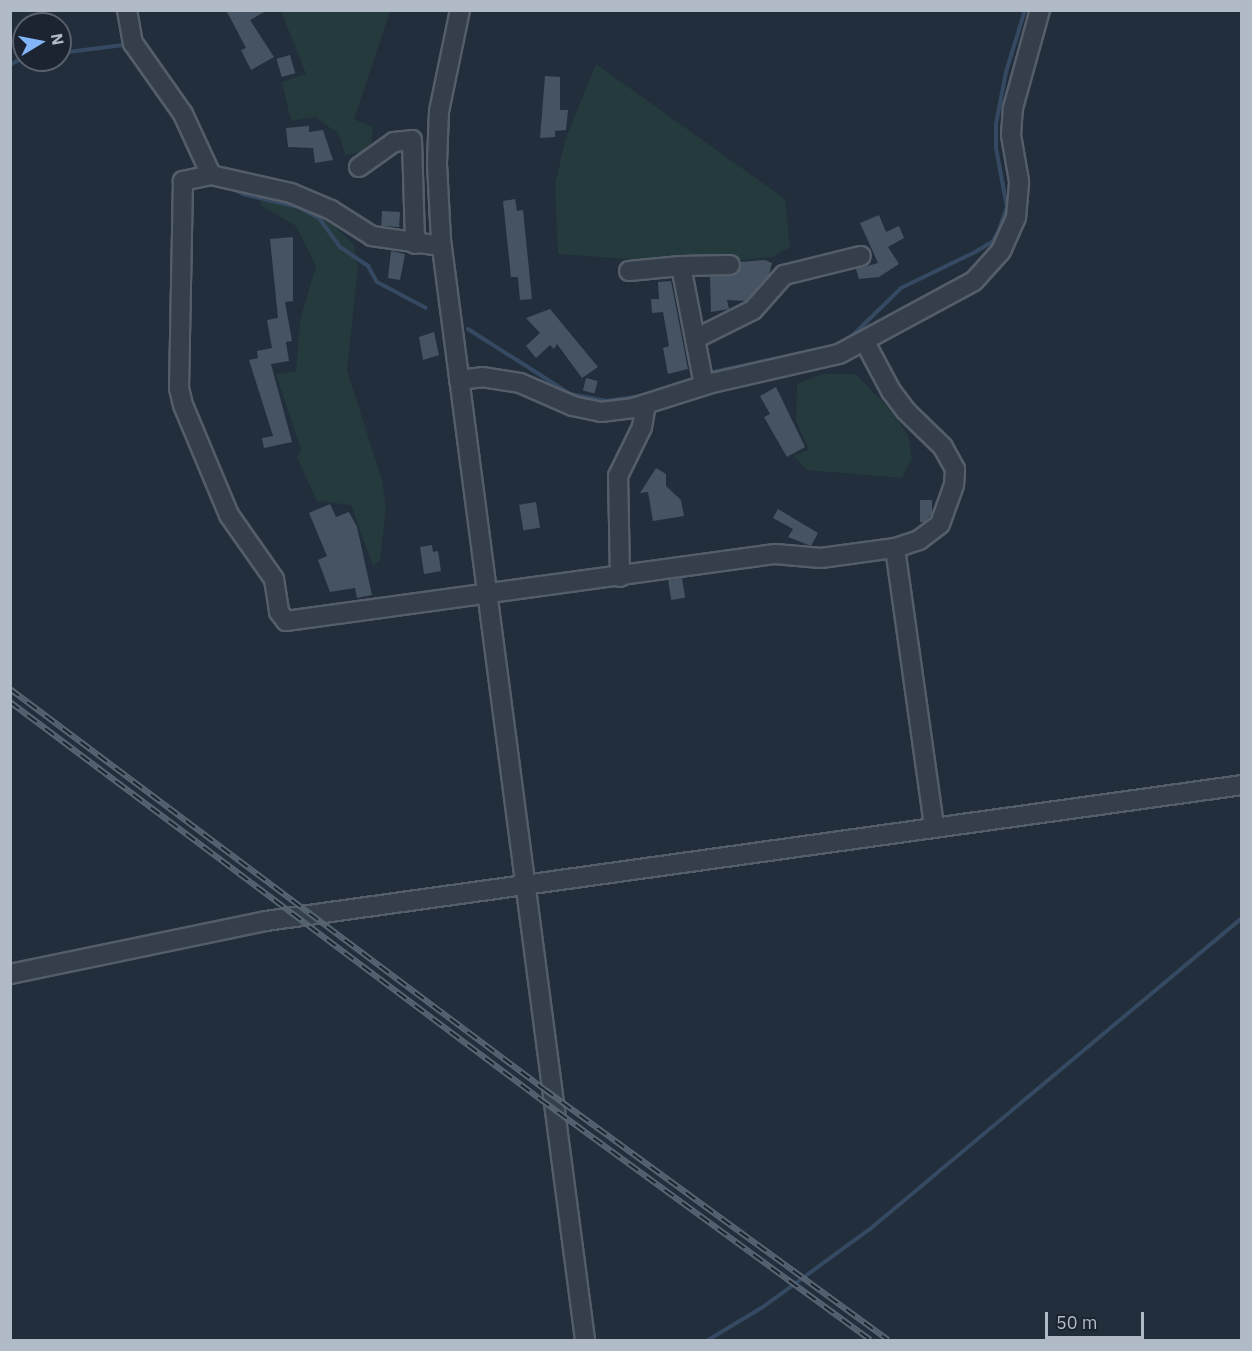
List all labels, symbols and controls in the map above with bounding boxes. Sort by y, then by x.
north arrow [12,12,72,72]
text: N [47,32,69,47]
scale bar [1048,1300,1147,1338]
text: 50 m [1056,1311,1098,1334]

